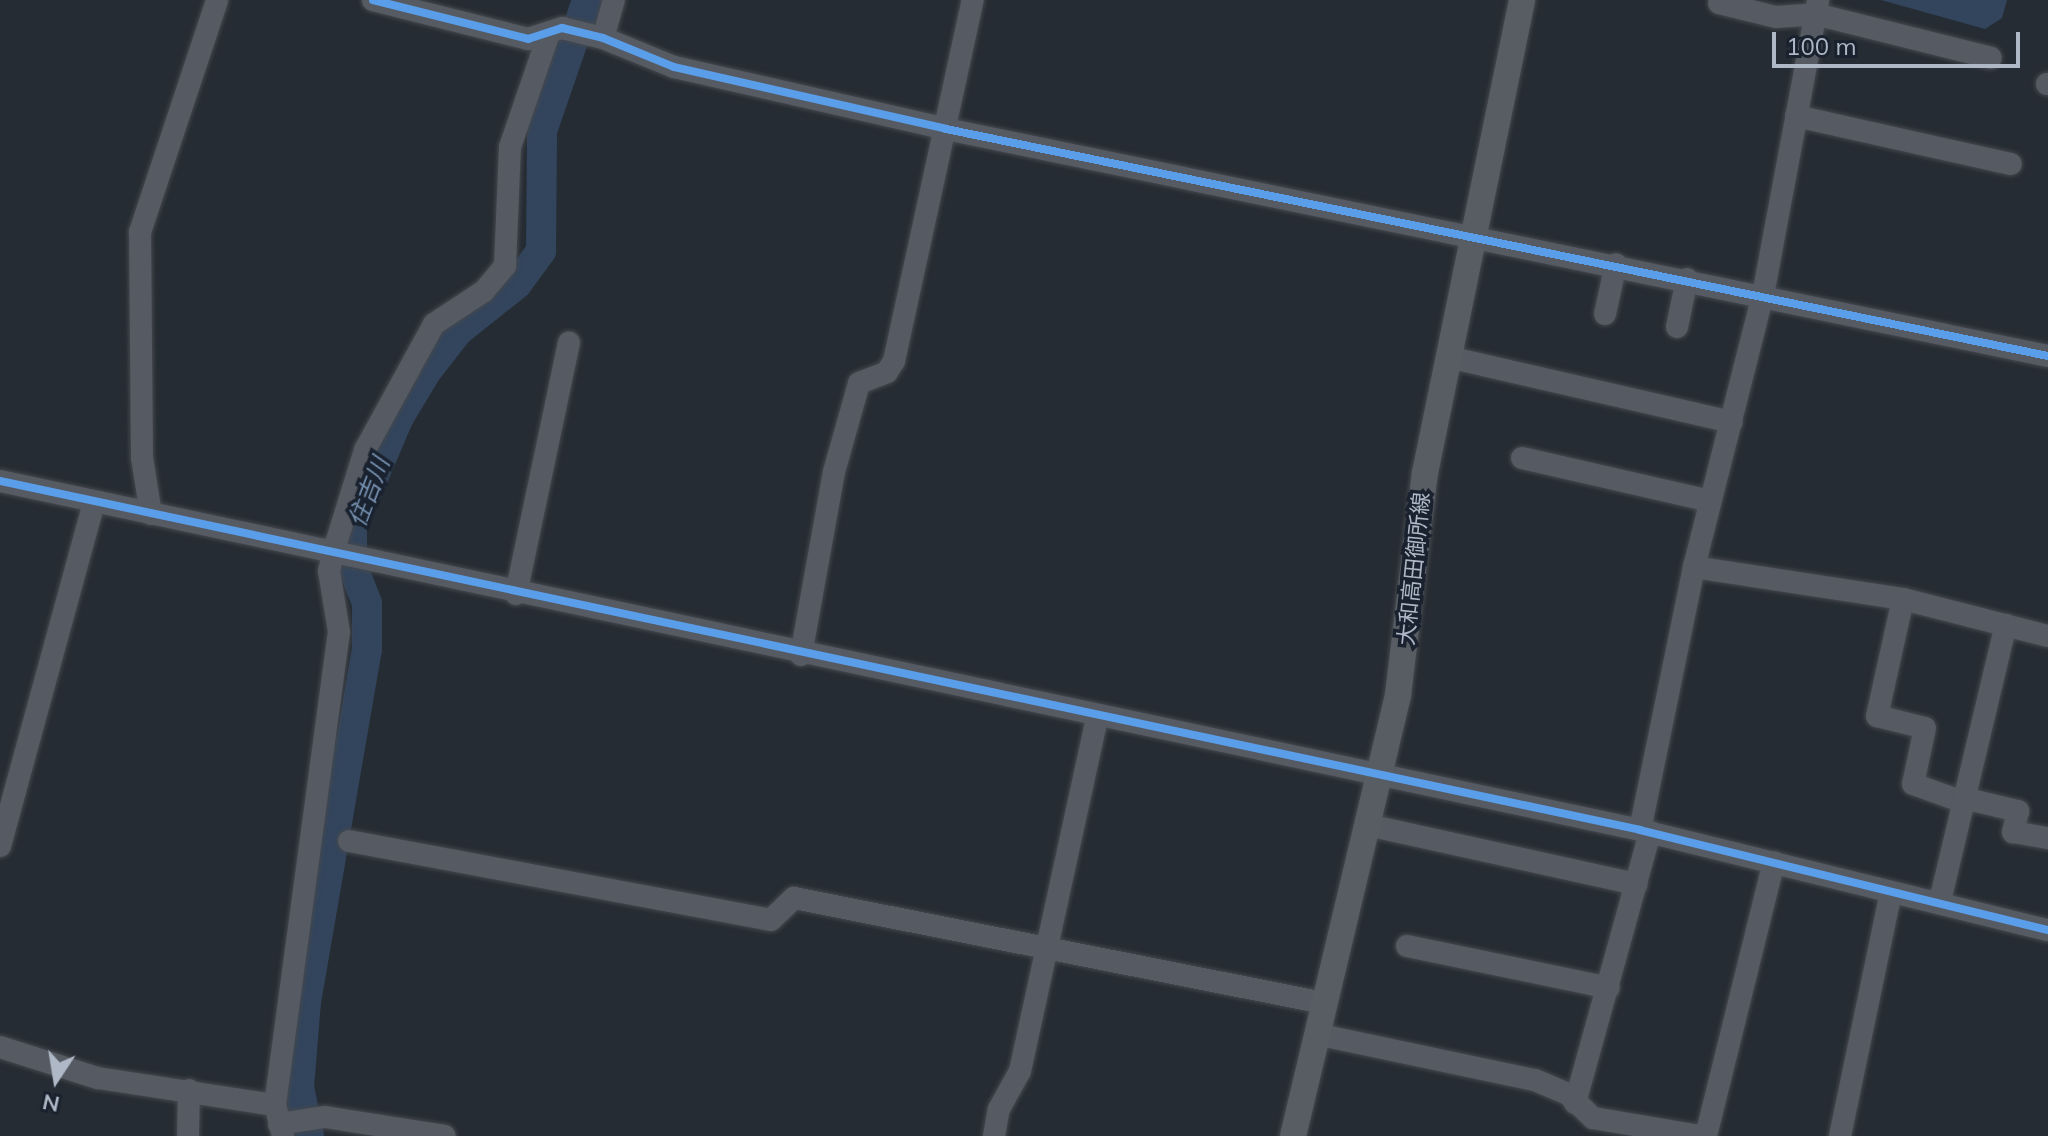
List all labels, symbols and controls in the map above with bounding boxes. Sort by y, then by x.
scale bar [1776,16,2024,66]
text: 100 m [1786,31,1857,61]
water label: 住吉川 [343,453,395,531]
street label: 大和高田御所線 [1393,491,1435,647]
north arrow [16,1040,96,1120]
text: N [40,1088,62,1119]

